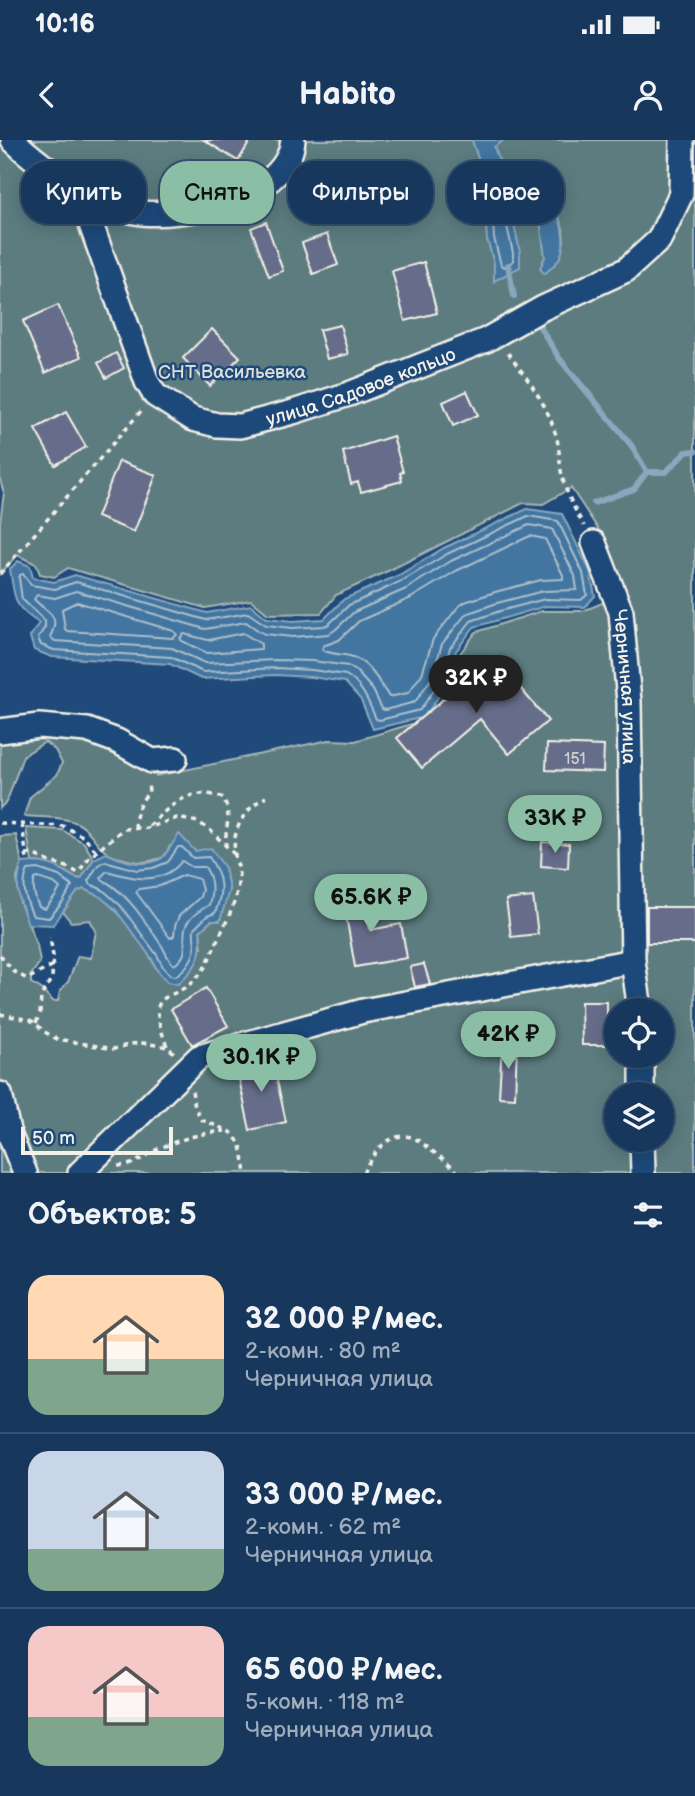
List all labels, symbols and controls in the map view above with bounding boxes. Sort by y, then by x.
text: 10:16 [35,9,95,40]
text: Habito [299,75,396,114]
icon: back [28,76,66,114]
icon: person [629,76,667,114]
chip: Купить [21,161,146,224]
chip: Снять [160,161,274,224]
chip: Фильтры [288,161,433,224]
chip: Новое [447,161,564,224]
street label: улица Садовое кольцо [264,343,459,432]
park label: СНТ Васильевка [158,361,306,384]
street label: Черничная улица [608,608,640,764]
pin: 32K ₽ [427,656,525,715]
text: 32K ₽ [445,664,507,692]
house number: 151 [564,750,586,769]
pin: 33K ₽ [506,796,604,855]
text: 33K ₽ [524,804,586,832]
pin: 65.6K ₽ [306,874,436,934]
text: 65.6K ₽ [330,883,412,911]
map controls [604,998,674,1152]
button: locate [604,998,674,1068]
pin: 42K ₽ [459,1012,557,1071]
text: 42K ₽ [477,1020,539,1048]
pin: 30.1K ₽ [196,1034,326,1094]
text: 30.1K ₽ [222,1043,300,1071]
button: layers [604,1082,674,1152]
scale bar [21,1124,173,1156]
text: 50 m [32,1127,75,1150]
icon: filters [629,1196,667,1234]
text: Объектов: 5 [28,1197,197,1233]
text: 32 000 ₽/мес. [245,1301,443,1337]
icon: home [84,1303,168,1387]
text: 2-комн. · 80 m² [245,1337,401,1365]
text: Черничная улица [245,1365,433,1393]
text: 33 000 ₽/мес. [245,1477,443,1513]
icon: home [84,1479,168,1563]
text: 2-комн. · 62 m² [245,1513,401,1541]
text: Черничная улица [245,1541,433,1569]
text: 65 600 ₽/мес. [245,1652,443,1688]
icon: home [84,1654,168,1738]
text: 5-комн. · 118 m² [245,1688,404,1716]
text: Черничная улица [245,1716,433,1744]

